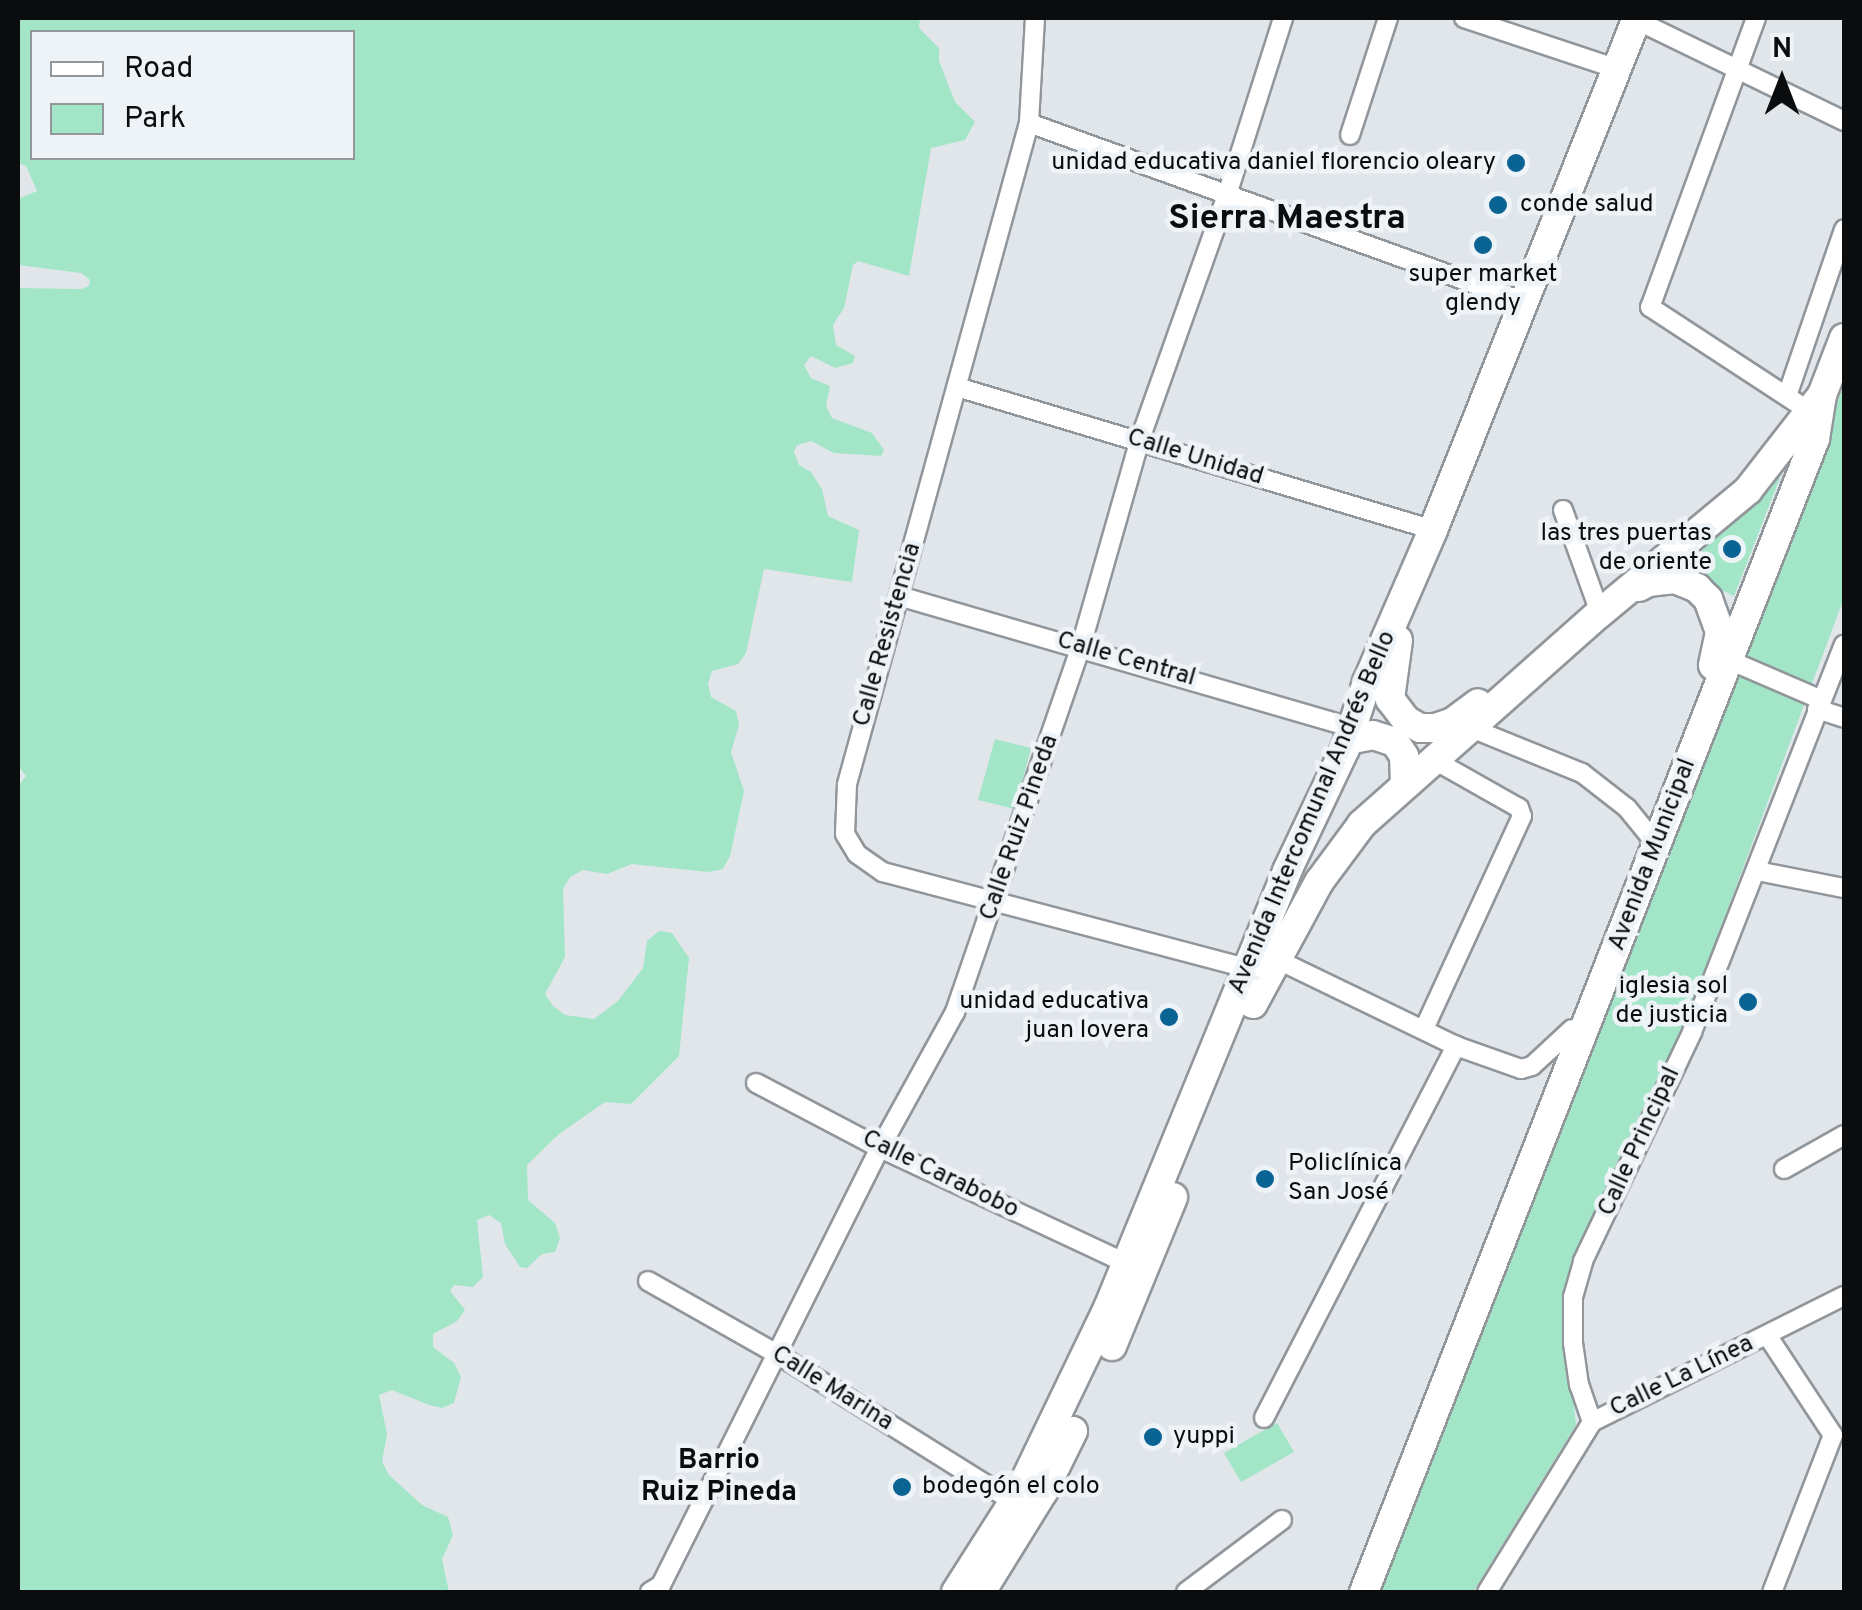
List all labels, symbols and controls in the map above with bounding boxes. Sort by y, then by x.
legend [30,30,355,160]
north arrow [1732,30,1832,130]
text: N [1772,32,1792,68]
text: Road [124,51,193,88]
text: Park [124,101,186,138]
place label: unidad educativa daniel florencio oleary [1051,148,1496,178]
marker: unidad educativa daniel florencio oleary [1505,152,1527,174]
place label: conde salud [1520,190,1654,220]
marker: conde salud [1485,192,1511,218]
district label: Sierra Maestra [1168,198,1406,240]
marker: super market glendy [1472,234,1494,256]
place label: super market glendy [1408,261,1558,320]
street label: Calle Unidad [1123,423,1267,493]
place label: las tres puertas de oriente [1540,520,1712,579]
marker: las tres puertas de oriente [1721,538,1743,560]
street label: Calle Resistencia [847,540,929,730]
street label: Calle Central [1053,626,1199,694]
street label: Avenida Intercomunal Andrés Bello [1222,626,1404,1000]
street label: Calle Ruiz Pineda [974,731,1066,925]
street label: Avenida Municipal [1603,755,1703,955]
place label: iglesia sol de justicia [1615,973,1728,1032]
place label: unidad educativa juan lovera [959,988,1149,1047]
marker: iglesia sol de justicia [1737,991,1759,1013]
marker: unidad educativa juan lovera [1158,1006,1180,1028]
street label: Calle Principal [1592,1063,1688,1221]
street label: Calle Carabobo [857,1124,1023,1226]
place label: Policlínica San José [1288,1150,1402,1209]
marker: Policlínica San José [1252,1166,1278,1192]
street label: Calle La Línea [1605,1329,1759,1425]
street label: Calle Marina [766,1340,898,1438]
place label: yuppi [1173,1422,1235,1452]
marker: yuppi [1142,1426,1164,1448]
district label: Barrio Ruiz Pineda [641,1444,797,1510]
place label: bodegón el colo [922,1472,1100,1502]
marker: bodegón el colo [891,1476,913,1498]

